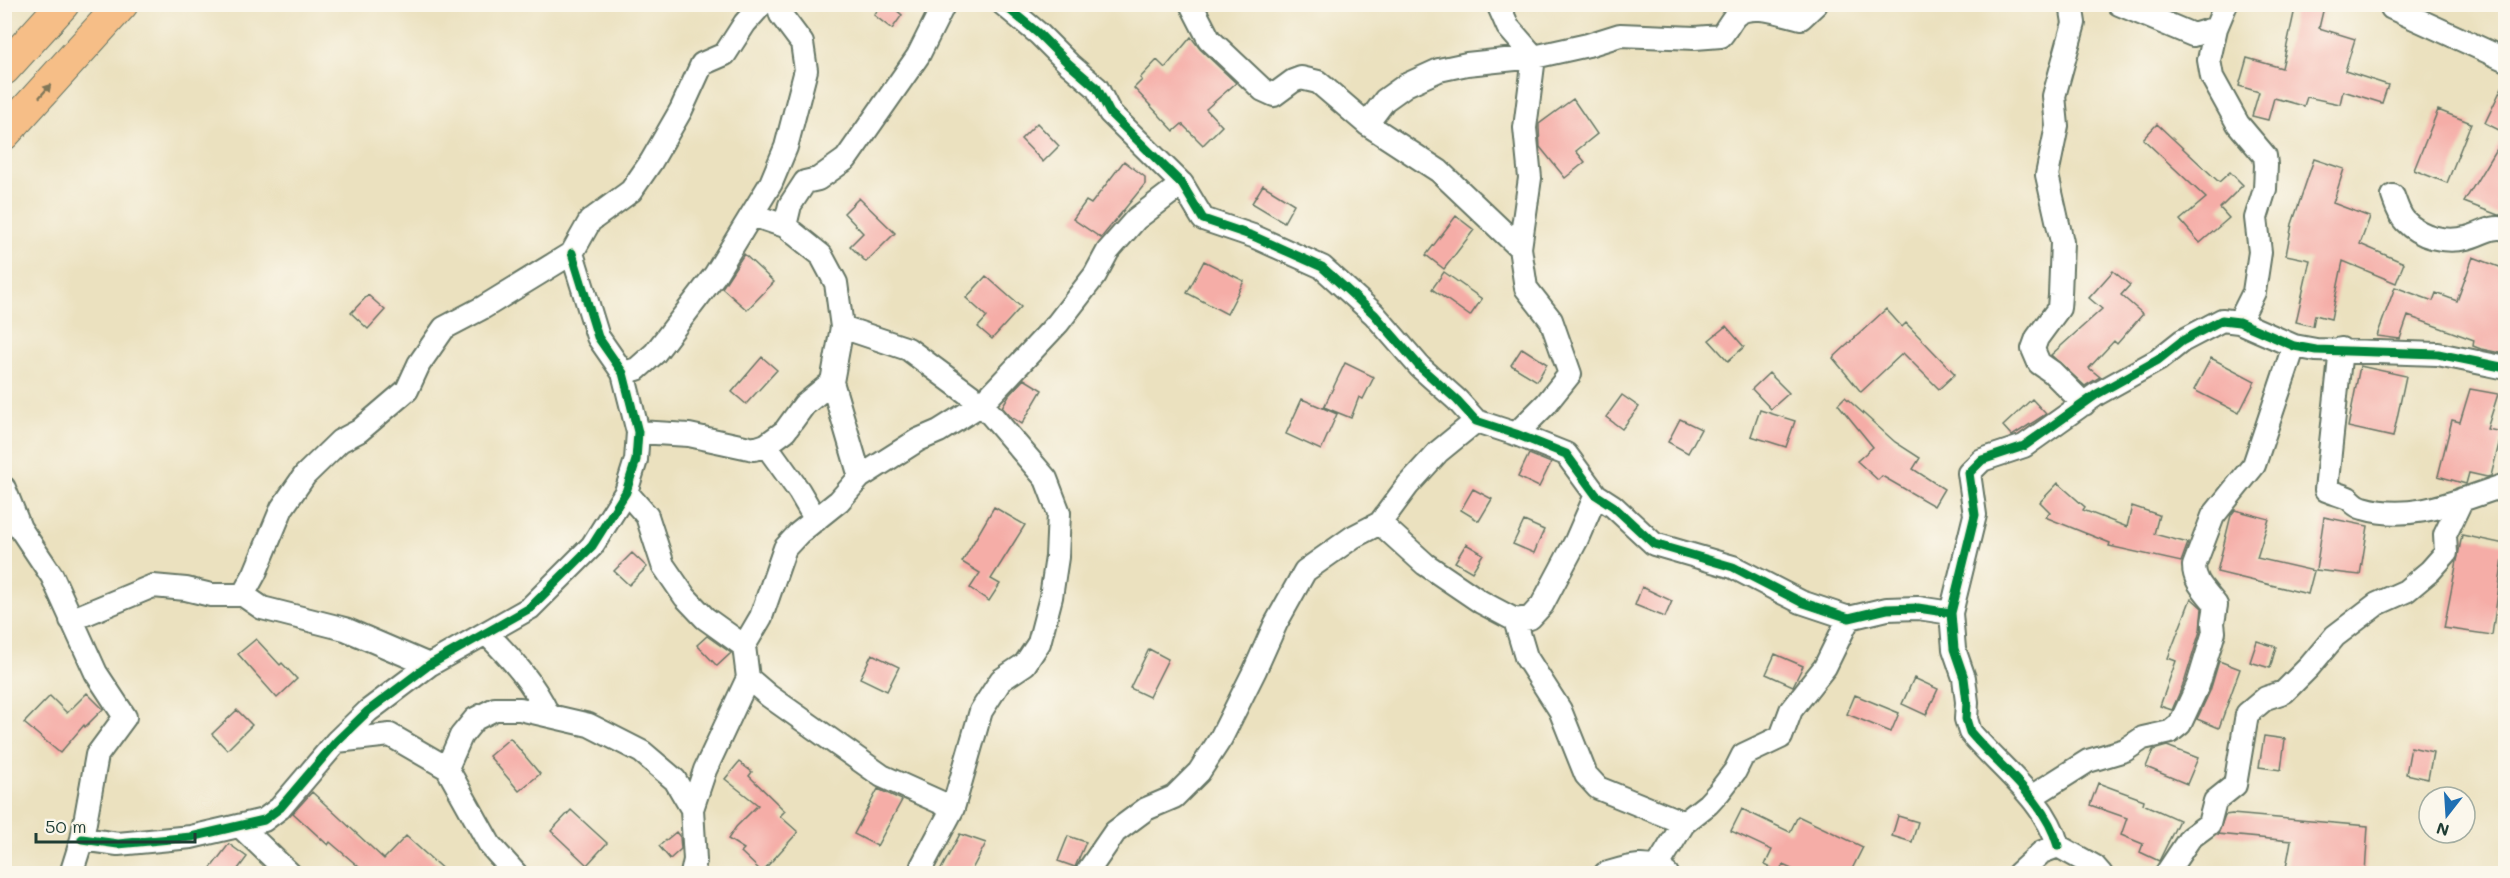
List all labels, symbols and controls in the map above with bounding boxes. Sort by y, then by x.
one-way arrow [38,84,52,99]
north arrow [2417,785,2477,845]
scale bar [36,806,195,844]
text: 50 m [45,814,87,838]
text: N [2434,818,2451,842]

